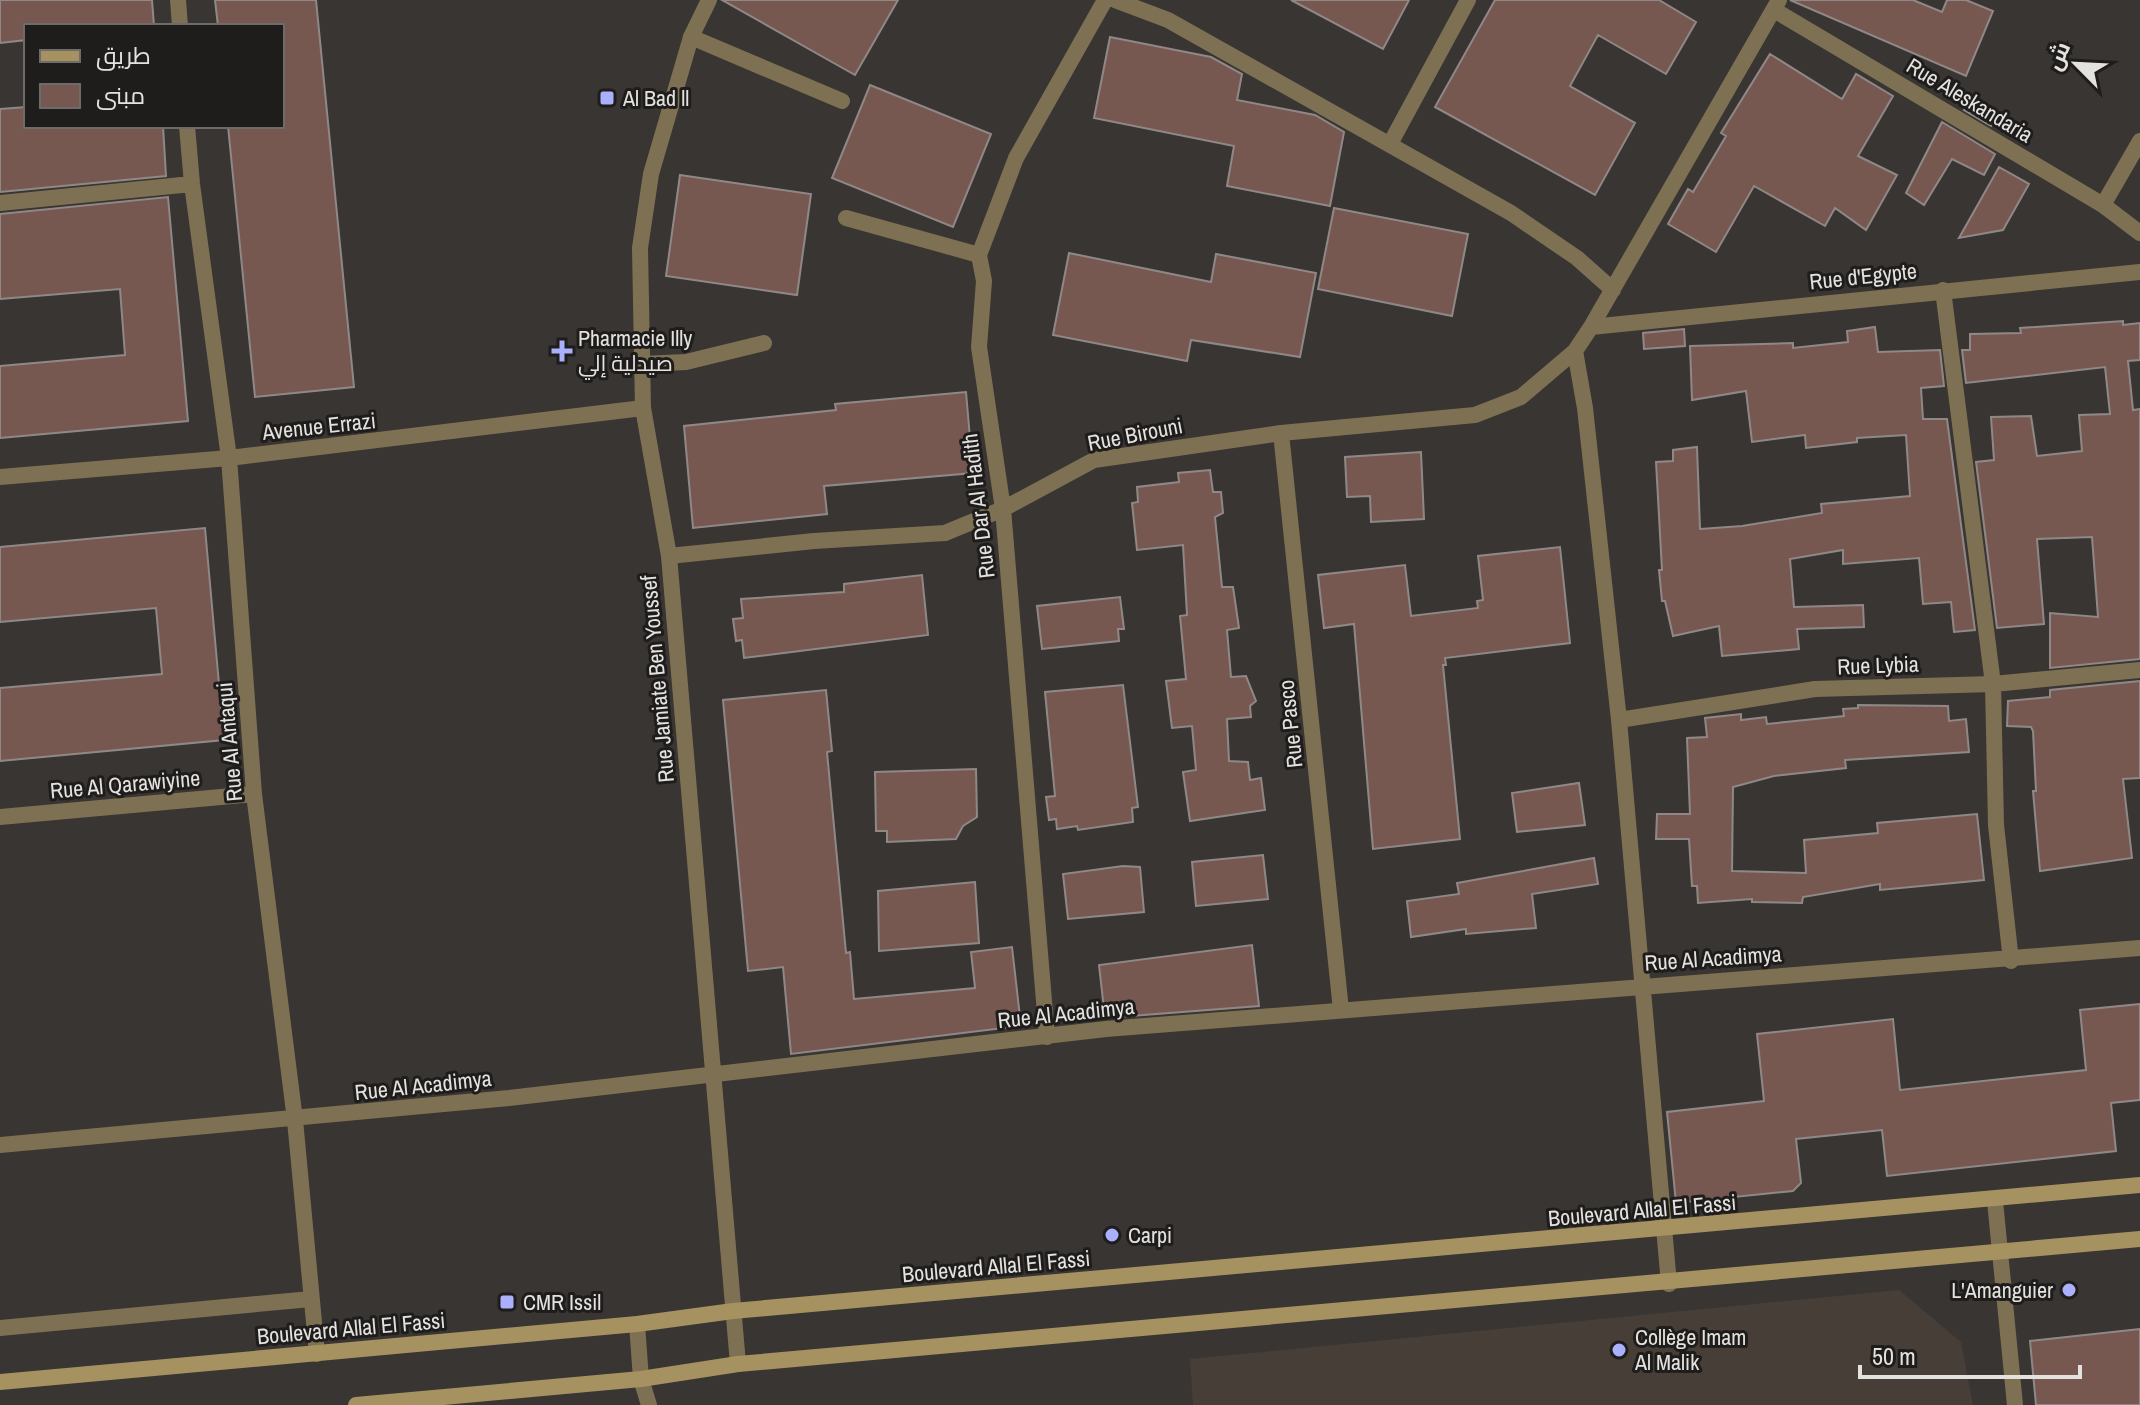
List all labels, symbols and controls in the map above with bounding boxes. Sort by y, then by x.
legend [24,24,284,128]
north arrow [2036,24,2116,104]
text: ش [2038,37,2077,75]
text: طريق [96,39,151,71]
street label: Rue Aleskandaria [1901,50,2039,150]
text: مبنى [96,79,145,111]
place label: Al Bad ll [622,83,689,113]
marker: Al Bad ll [598,89,616,107]
street label: Rue d'Egypte [1808,255,1918,297]
place label: Pharmacie Illy صيدلية إلي [578,323,692,380]
marker: Pharmacie Illy صيدلية إلي [553,342,571,360]
street label: Avenue Errazi [260,405,377,447]
street label: Rue Birouni [1085,410,1185,458]
street label: Rue Dar Al Hadith [954,432,1002,580]
street label: Rue Jamiate Ben Youssef [633,573,681,784]
street label: Rue Lybia [1837,649,1919,681]
street label: Rue Pasco [1270,679,1310,769]
street label: Rue Al Antaqui [209,681,249,803]
street label: Rue Al Qarawiyine [49,763,201,805]
street label: Rue Al Acadimya [1643,938,1783,978]
street label: Rue Al Acadimya [996,991,1136,1035]
street label: Rue Al Acadimya [353,1063,493,1107]
street label: Boulevard Allal El Fassi [1547,1187,1737,1233]
place label: Carpi [1128,1220,1172,1250]
marker: Carpi [1103,1226,1121,1244]
street label: Boulevard Allal El Fassi [901,1243,1091,1289]
place label: L'Amanguier [1951,1275,2053,1305]
marker: L'Amanguier [2060,1281,2078,1299]
place label: CMR Issil [523,1287,601,1317]
marker: CMR Issil [498,1293,516,1311]
street label: Boulevard Allal El Fassi [256,1305,446,1351]
place label: Collège Imam Al Malik [1634,1322,1746,1377]
scale bar [1860,1329,2080,1379]
text: 50 m [1872,1340,1916,1372]
marker: Collège Imam Al Malik [1610,1341,1628,1359]

